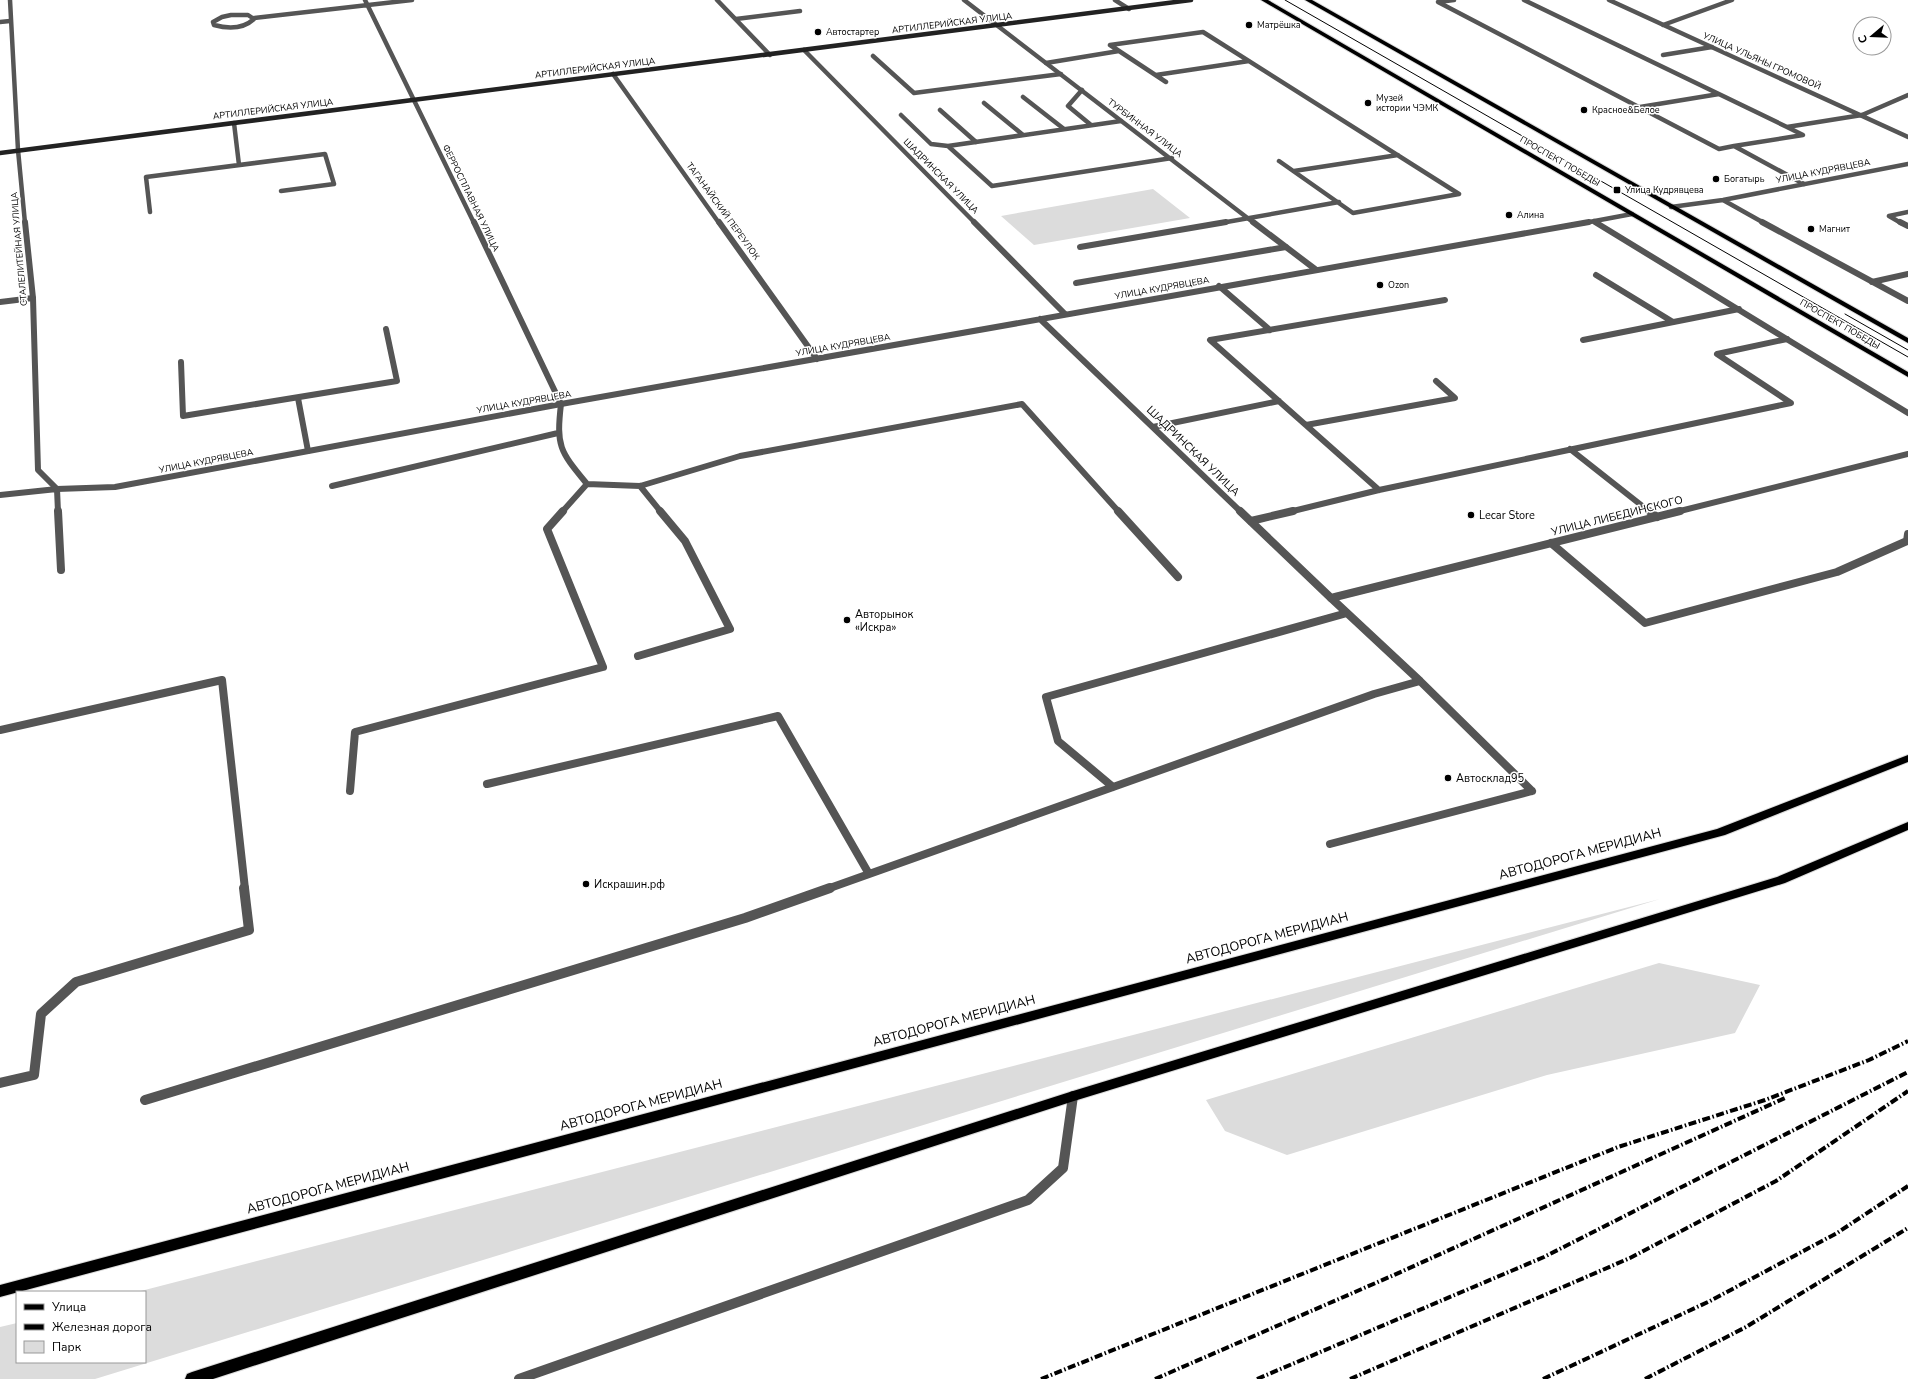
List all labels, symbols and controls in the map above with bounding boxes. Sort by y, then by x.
street label: АРТИЛЛЕРИЙСКАЯ УЛИЦА [891,10,1013,36]
north arrow [1852,16,1892,56]
place label: Матрёшка [1257,19,1301,31]
marker: Матрёшка [1244,20,1254,30]
place label: Автостартер [826,26,879,38]
marker: Автостартер [813,27,823,37]
street label: УЛИЦА УЛЬЯНЫ ГРОМОВОЙ [1700,29,1823,93]
text: С [1855,33,1871,45]
street label: АРТИЛЛЕРИЙСКАЯ УЛИЦА [534,55,656,81]
place label: Музей истории ЧЭМК [1376,92,1439,114]
street label: АРТИЛЛЕРИЙСКАЯ УЛИЦА [212,96,334,122]
street label: ТУРБИННАЯ УЛИЦА [1105,96,1185,160]
marker: Музей истории ЧЭМК [1363,98,1373,108]
place label: Красное&Белое [1592,104,1660,116]
marker: Красное&Белое [1579,105,1589,115]
street label: ПРОСПЕКТ ПОБЕДЫ [1518,133,1602,189]
street label: ШАДРИНСКАЯ УЛИЦА [901,136,981,216]
street label: ФЕРРОСПЛАВНАЯ УЛИЦА [440,142,502,254]
street label: УЛИЦА КУДРЯВЦЕВА [1774,156,1872,186]
street label: ТАГАНАЙСКИЙ ПЕРЕУЛОК [684,160,763,262]
place label: Богатырь [1724,173,1765,185]
marker: Богатырь [1711,174,1721,184]
place label: Улица Кудрявцева [1624,184,1704,196]
marker: Улица Кудрявцева [1612,185,1622,195]
street label: СТАЛЕЛИТЕЙНАЯ УЛИЦА [8,191,30,306]
place label: Алина [1517,209,1544,221]
marker: Алина [1504,210,1514,220]
place label: Магнит [1819,223,1850,235]
marker: Магнит [1806,224,1816,234]
street label: УЛИЦА КУДРЯВЦЕВА [1113,274,1211,302]
place label: Ozon [1388,279,1409,291]
marker: Ozon [1375,280,1385,290]
street label: ПРОСПЕКТ ПОБЕДЫ [1798,296,1882,352]
street label: УЛИЦА КУДРЯВЦЕВА [794,331,892,359]
street label: УЛИЦА КУДРЯВЦЕВА [475,388,573,416]
street label: ШАДРИНСКАЯ УЛИЦА [1143,402,1243,500]
street label: УЛИЦА КУДРЯВЦЕВА [157,446,255,476]
street label: УЛИЦА ЛИБЕДИНСКОГО [1549,492,1684,540]
place label: Lecar Store [1479,508,1535,523]
marker: Lecar Store [1466,510,1476,520]
place label: Авторынок «Искра» [855,607,913,635]
marker: Авторынок «Искра» [842,615,852,625]
place label: Автосклад95 [1456,771,1525,786]
marker: Автосклад95 [1443,773,1453,783]
street label: АВТОДОРОГА МЕРИДИАН [1497,824,1663,884]
place label: Искрашин.рф [594,877,665,892]
marker: Искрашин.рф [581,879,591,889]
street label: АВТОДОРОГА МЕРИДИАН [1184,908,1350,968]
street label: АВТОДОРОГА МЕРИДИАН [871,991,1037,1051]
street label: АВТОДОРОГА МЕРИДИАН [558,1075,724,1135]
street label: АВТОДОРОГА МЕРИДИАН [245,1158,411,1218]
legend [16,1291,146,1363]
text: Улица [51,1299,86,1315]
text: Железная дорога [52,1319,152,1335]
text: Парк [52,1339,82,1355]

